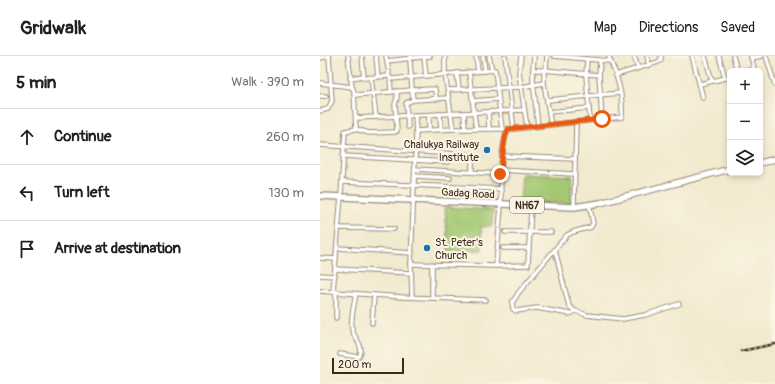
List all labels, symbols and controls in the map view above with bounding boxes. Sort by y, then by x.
text: Gridwalk [20,16,86,40]
text: Map [594,19,617,36]
text: Directions [639,19,698,36]
text: Saved [720,19,755,36]
map controls [727,68,763,176]
button: + [727,68,763,104]
text: 5 min [16,72,56,93]
text: Walk · 390 m [231,74,304,90]
button: − [727,104,763,140]
route start [593,110,611,128]
icon: ahead [16,126,38,148]
text: Continue [54,127,112,146]
text: 260 m [266,129,304,145]
place label: Chalukya Railway Institute [404,138,480,164]
button: layers [727,140,763,176]
marker: Chalukya Railway Institute [482,145,492,155]
route end [491,165,509,183]
icon: left [16,182,38,204]
text: Turn left [54,183,110,202]
text: 130 m [268,185,304,201]
street label: Gadag Road [441,186,495,201]
road number: NH67 [510,197,544,213]
place label: St. Peter's Church [435,236,483,262]
icon: arrive [16,238,38,260]
text: Arrive at destination [54,239,181,258]
marker: St. Peter's Church [422,243,432,253]
scale bar [332,356,404,375]
text: 200 m [338,358,371,371]

